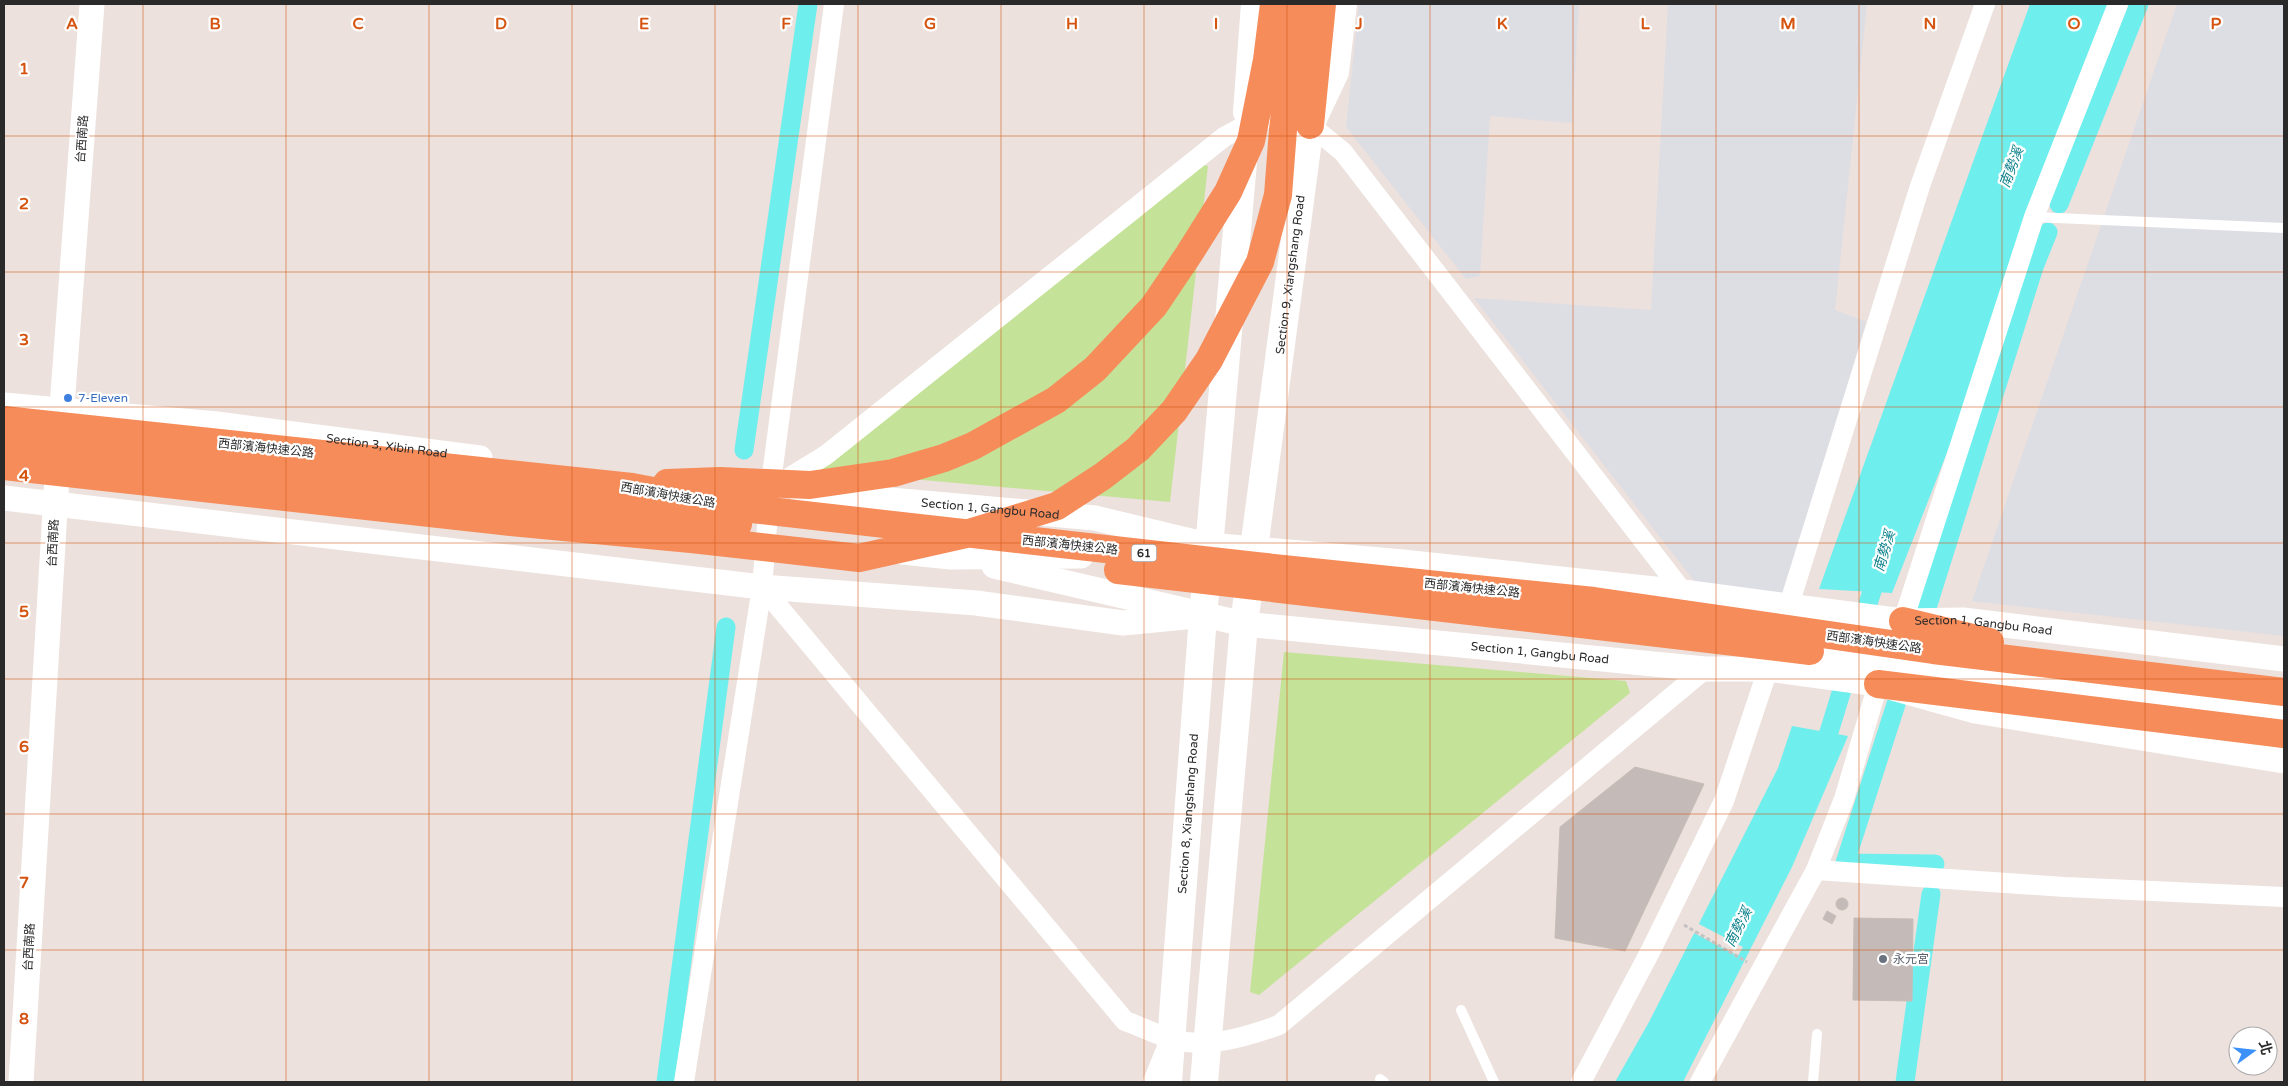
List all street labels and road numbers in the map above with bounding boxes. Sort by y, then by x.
street label: 台西南路 [73,115,91,163]
street label: Section 9, Xiangshang Road [1273,194,1308,355]
street label: Section 3, Xibin Road [325,431,448,461]
street label: 西部濱海快速公路 [218,436,314,460]
street label: 西部濱海快速公路 [620,480,716,510]
street label: Section 1, Gangbu Road [921,496,1060,522]
street label: 台西南路 [45,519,61,567]
street label: 西部濱海快速公路 [1022,533,1118,557]
road number: 61 [1132,544,1156,562]
street label: 西部濱海快速公路 [1424,576,1520,600]
street label: Section 1, Gangbu Road [1914,613,2053,638]
street label: 西部濱海快速公路 [1825,628,1923,656]
street label: Section 1, Gangbu Road [1470,639,1610,667]
street label: Section 8, Xiangshang Road [1175,733,1201,894]
street label: 台西南路 [21,923,37,971]

